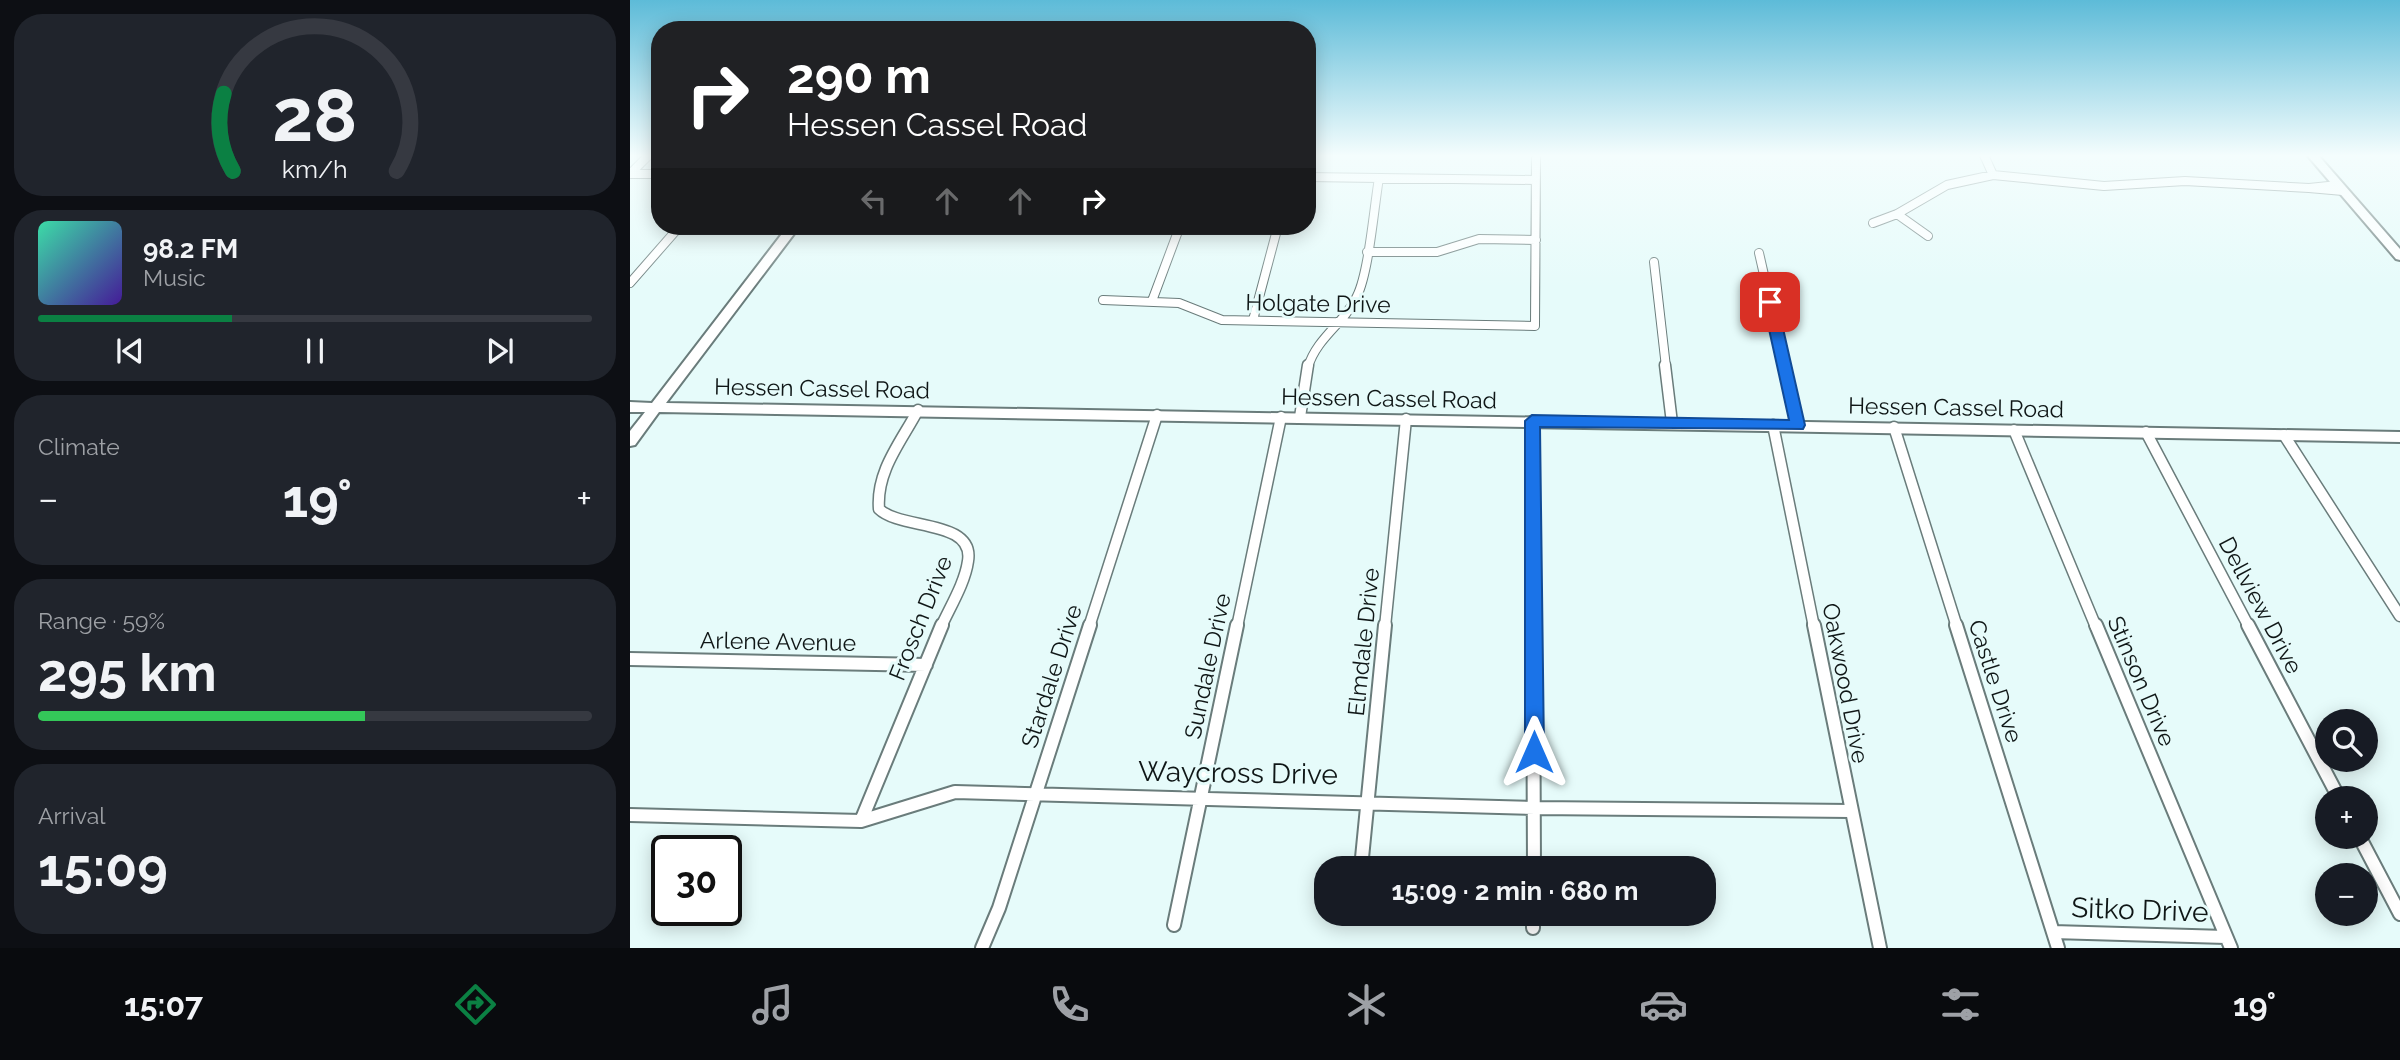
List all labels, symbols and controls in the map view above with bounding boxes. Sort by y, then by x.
text: 290 m [787,47,931,104]
icon: right [672,49,763,140]
text: 28 [272,73,358,158]
text: Hessen Cassel Road [787,106,1087,143]
text: km/h [282,154,348,184]
icon: left [855,182,893,220]
icon: ahead [928,182,966,220]
icon: ahead [1001,182,1039,220]
icon: right [1074,182,1112,220]
text: 98.2 FM [143,234,238,264]
text: Music [143,264,206,291]
pin [1740,272,1800,332]
icon: arrive [1751,283,1789,321]
street label: Holgate Drive [1245,288,1391,318]
icon: previous [111,332,149,370]
icon: pause [296,332,334,370]
icon: next [481,332,519,370]
street label: Hessen Cassel Road [714,373,930,403]
street label: Hessen Cassel Road [1281,383,1497,413]
street label: Hessen Cassel Road [1848,392,2064,422]
text: Climate [38,433,120,460]
text: 19° [283,468,352,529]
text: − [38,476,58,521]
text: + [576,476,592,521]
street label: Dellview Drive [2214,532,2308,678]
street label: Frosch Drive [883,552,957,684]
street label: Elmdale Drive [1342,567,1384,717]
street label: Sundale Drive [1178,591,1236,741]
street label: Stardale Drive [1015,601,1087,751]
street label: Oakwood Drive [1817,601,1875,765]
text: Range · 59% [38,607,165,634]
street label: Stinson Drive [2102,612,2182,750]
street label: Castle Drive [1963,616,2029,746]
street label: Arlene Avenue [700,626,856,656]
text: 295 km [38,642,217,703]
map controls [2315,709,2378,926]
button: search [2315,709,2378,772]
position arrow [1497,715,1571,789]
street label: Waycross Drive [1138,755,1338,791]
button: + [2315,786,2378,849]
text: Arrival [38,802,105,829]
speed limit sign: 30 [651,835,742,926]
text: 15:09 [38,837,168,898]
button: − [2315,863,2378,926]
text: 15:09 · 2 min · 680 m [1392,876,1638,906]
street label: Sitko Drive [2071,891,2209,929]
icon: directions [451,980,500,1029]
icon: music [748,980,797,1029]
icon: phone [1045,980,1094,1029]
icon: climate [1342,980,1391,1029]
icon: car [1639,980,1688,1029]
icon: filters [1936,980,1985,1029]
text: 15:07 [124,986,203,1023]
text: 19° [2233,986,2276,1023]

